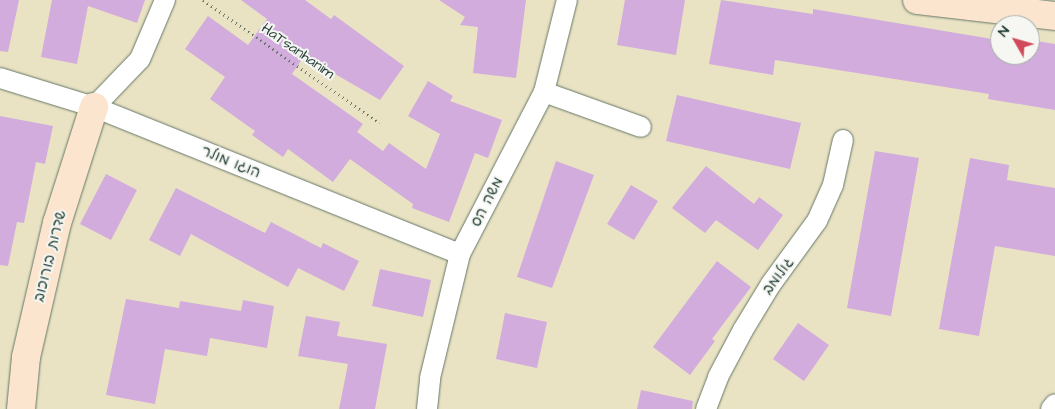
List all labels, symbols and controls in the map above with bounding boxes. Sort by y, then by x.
north arrow [990,15,1040,65]
street label: HaTsanhanim [258,19,338,83]
text: N [993,22,1015,41]
street label: הוגו מולר [199,142,263,182]
street label: משה הס [467,174,507,230]
street label: שדרות בורוכוב [30,208,70,304]
street label: גולומב [759,254,797,298]

